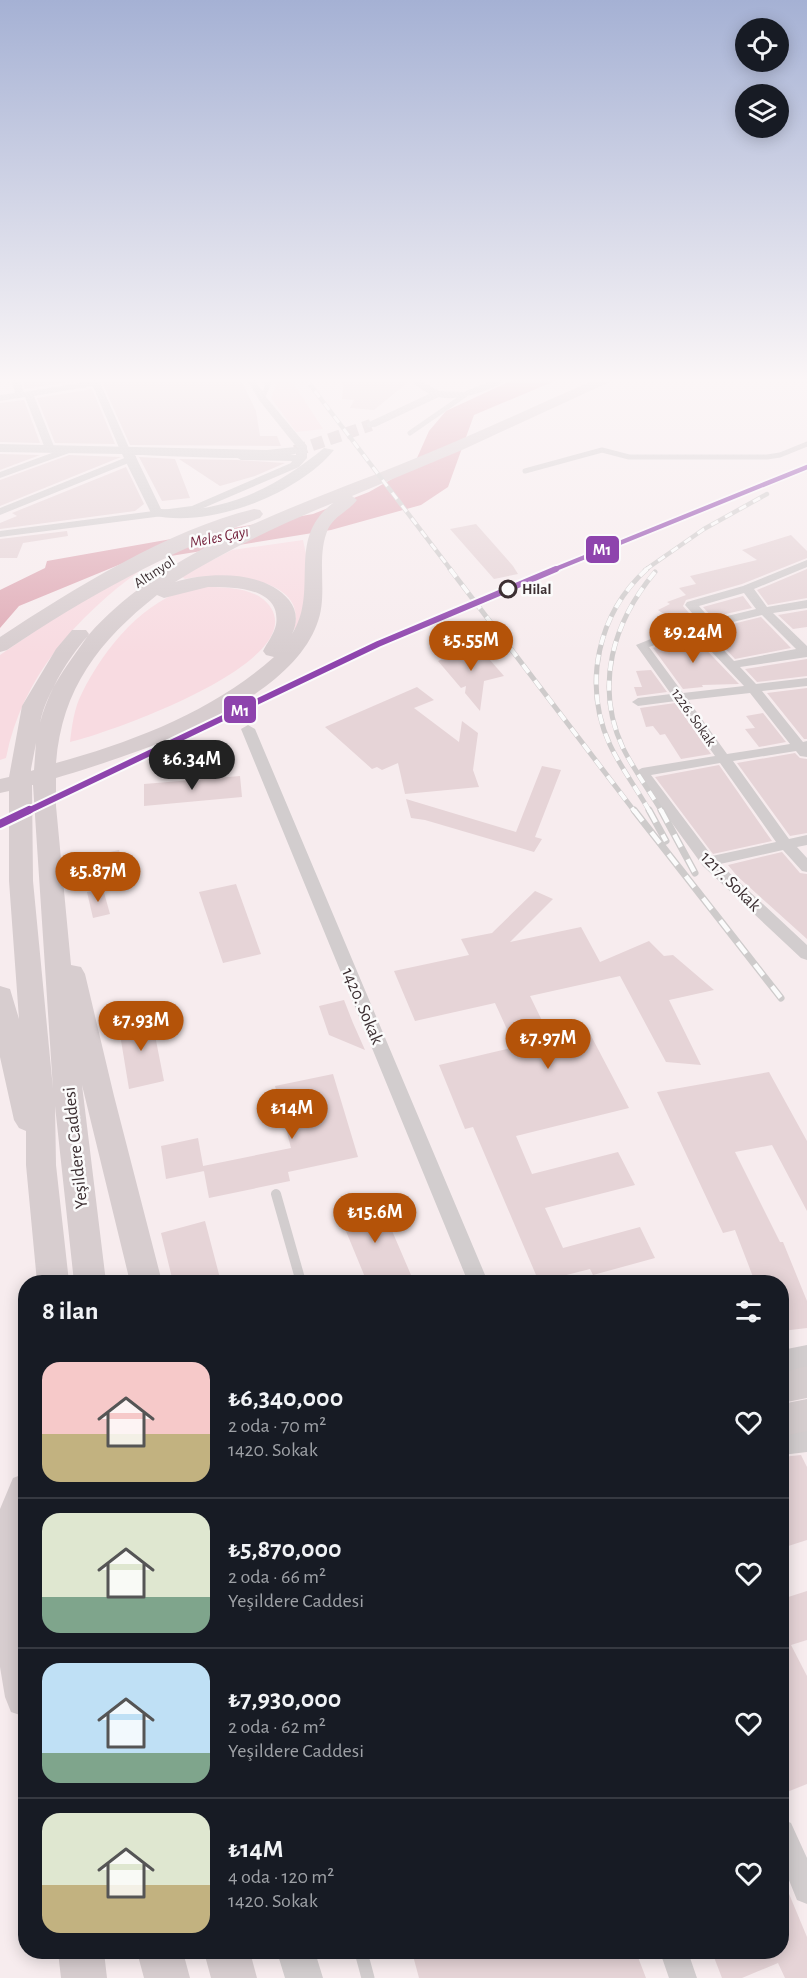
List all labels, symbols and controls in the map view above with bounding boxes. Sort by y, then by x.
map controls [735,18,789,138]
button: locate [735,18,789,72]
button: layers [735,84,789,138]
water label: Meles Çayı [188,523,250,551]
line badge: M1 [585,535,620,564]
text: M1 [593,542,611,558]
street label: Altınyol [131,554,177,591]
marker: Hilal [499,580,517,598]
place label: Hilal [522,582,551,597]
pin: ₺9.24M [644,613,742,664]
pin: ₺5.55M [422,621,520,672]
text: ₺9.24M [663,622,723,642]
text: ₺5.55M [443,630,499,650]
street label: 1226. Sokak [668,686,719,749]
line badge: M1 [223,695,257,724]
text: M1 [231,703,249,719]
pin: ₺6.34M [143,740,241,791]
text: ₺6.34M [163,749,221,769]
street label: 1217. Sokak [697,848,764,916]
pin: ₺5.87M [49,852,147,903]
text: ₺5.87M [69,861,127,881]
street label: 1420. Sokak [338,966,386,1048]
pin: ₺7.93M [92,1001,190,1052]
text: ₺7.93M [113,1010,169,1030]
pin: ₺7.97M [499,1019,597,1070]
text: ₺7.97M [520,1028,576,1048]
street label: Yeşildere Caddesi [61,1086,91,1210]
pin: ₺14M [256,1089,328,1140]
text: ₺14M [271,1098,313,1118]
pin: ₺15.6M [326,1193,424,1244]
text: ₺15.6M [347,1202,403,1222]
icon: filters [732,1295,765,1328]
text: 8 ilan [42,1298,98,1324]
text: ₺6,340,000 [228,1385,343,1411]
icon: home [90,1386,162,1458]
icon: heart [732,1406,765,1439]
text: 2 oda · 70 m² [228,1416,326,1436]
text: 1420. Sokak [228,1440,318,1460]
text: ₺5,870,000 [228,1536,342,1562]
icon: home [90,1537,162,1609]
icon: heart [732,1557,765,1590]
text: 2 oda · 66 m² [228,1567,326,1587]
text: Yeşildere Caddesi [228,1591,364,1611]
text: ₺7,930,000 [228,1686,341,1712]
icon: home [90,1687,162,1759]
icon: heart [732,1707,765,1740]
text: 2 oda · 62 m² [228,1717,326,1737]
text: Yeşildere Caddesi [228,1741,364,1761]
text: ₺14M [228,1836,283,1862]
icon: home [90,1837,162,1909]
icon: heart [732,1857,765,1890]
text: 4 oda · 120 m² [228,1867,334,1887]
text: 1420. Sokak [228,1891,318,1911]

